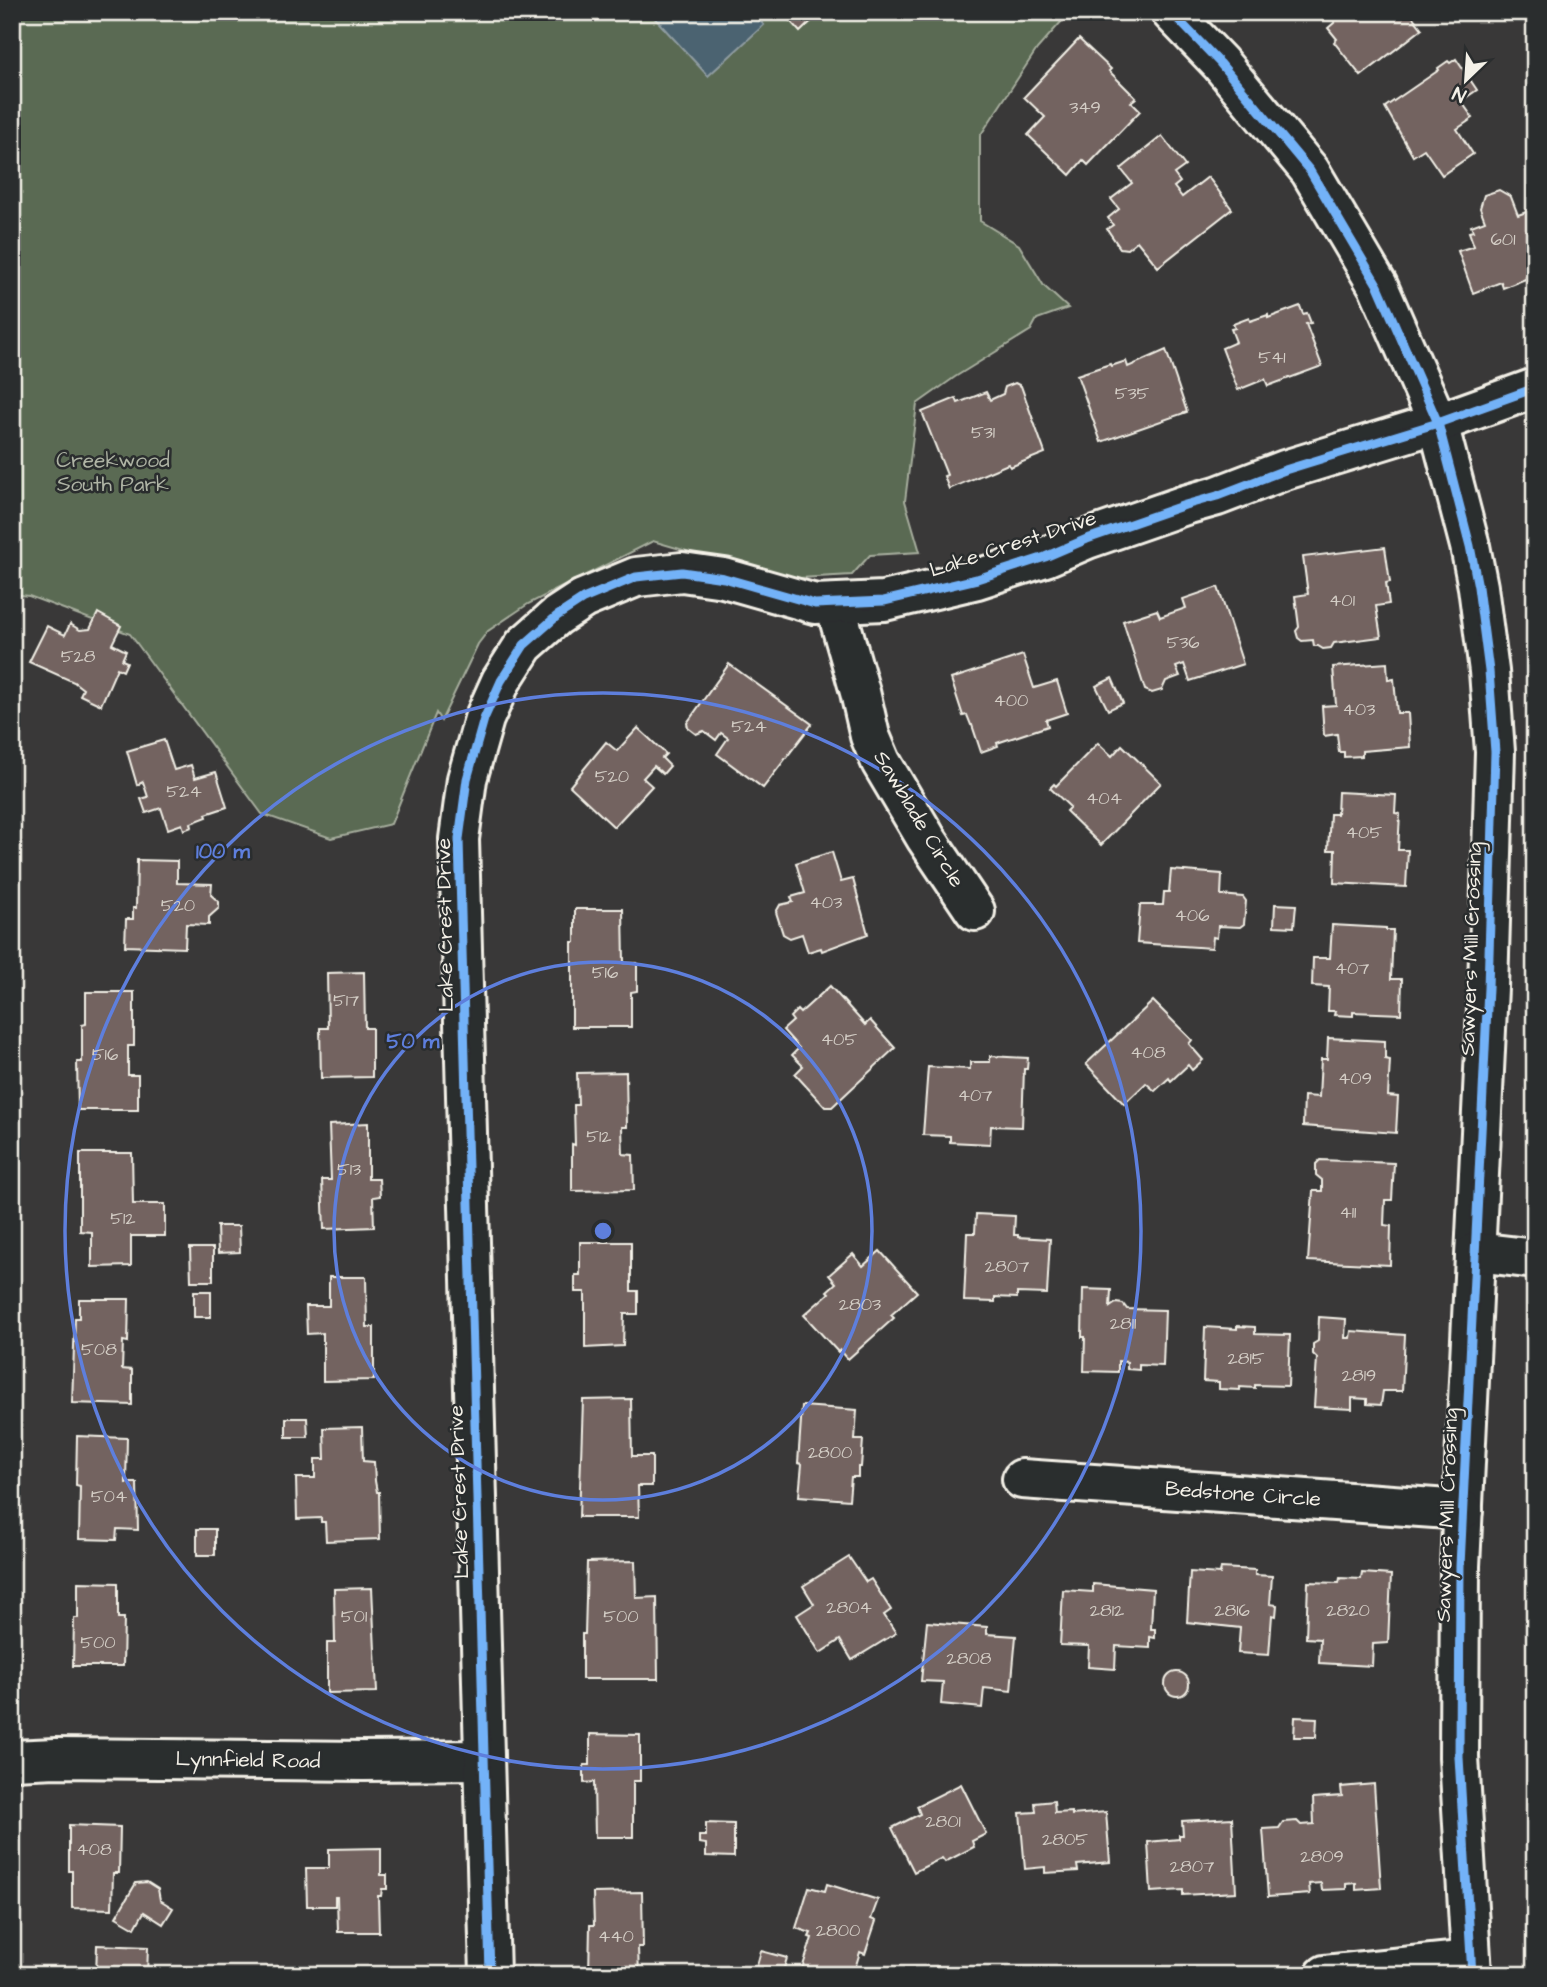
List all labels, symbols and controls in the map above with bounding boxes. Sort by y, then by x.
north arrow [1432,46,1502,116]
text: N [1448,79,1471,109]
house number: 349 [1069,95,1101,120]
house number: 601 [1491,227,1515,252]
house number: 541 [1258,345,1286,370]
house number: 535 [1115,381,1150,406]
house number: 531 [971,420,995,445]
park label: Creekwood South Park [56,446,170,499]
street label: Lake Crest Drive [926,503,1100,585]
house number: 401 [1329,588,1355,613]
house number: 536 [1166,630,1200,655]
house number: 528 [61,644,96,669]
house number: 400 [994,688,1028,713]
house number: 403 [1343,697,1375,722]
house number: 524 [731,714,767,739]
street label: Sawblade Circle [867,745,971,893]
house number: 520 [595,764,629,789]
house number: 524 [166,779,202,804]
house number: 404 [1086,786,1122,811]
house number: 405 [1346,820,1382,845]
text: 100 m [196,837,251,866]
street label: Lake Crest Drive [429,838,461,1012]
street label: Sawyers Mill Crossing [1453,841,1491,1057]
house number: 403 [810,890,842,915]
house number: 520 [161,893,195,918]
house number: 406 [1175,903,1209,928]
house number: 407 [1335,956,1369,981]
house number: 516 [592,960,618,985]
house number: 517 [333,988,359,1013]
text: 50 m [387,1027,440,1056]
house number: 405 [821,1027,857,1052]
house number: 408 [1130,1040,1166,1065]
house number: 516 [92,1042,118,1067]
house number: 409 [1338,1066,1372,1091]
house number: 407 [958,1083,992,1108]
house number: 512 [586,1124,612,1149]
house number: 513 [337,1157,361,1182]
house number: 411 [1340,1200,1356,1225]
house number: 512 [110,1206,136,1231]
centre of rings [591,1219,615,1243]
house number: 2807 [985,1254,1029,1279]
house number: 2803 [839,1292,881,1317]
house number: 2811 [1110,1311,1136,1336]
house number: 508 [81,1337,117,1362]
house number: 2815 [1227,1346,1265,1371]
house number: 2819 [1342,1363,1376,1388]
street label: Lake Crest Drive [441,1405,477,1579]
street label: Sawyers Mill Crossing [1429,1407,1467,1623]
house number: 2800 [808,1440,852,1465]
street label: Bedstone Circle [1164,1474,1322,1514]
house number: 504 [91,1484,127,1509]
house number: 2804 [826,1595,872,1620]
house number: 2812 [1090,1598,1125,1623]
house number: 2816 [1214,1598,1250,1623]
house number: 2820 [1326,1598,1370,1623]
house number: 501 [341,1604,367,1629]
house number: 500 [603,1604,639,1629]
house number: 500 [80,1630,116,1655]
house number: 2808 [947,1646,992,1671]
street label: Lynnfield Road [175,1744,321,1778]
house number: 2801 [925,1809,961,1834]
house number: 2805 [1042,1827,1088,1852]
house number: 408 [76,1837,112,1862]
house number: 2809 [1300,1844,1344,1869]
house number: 2807 [1170,1854,1214,1879]
house number: 2800 [816,1918,860,1943]
house number: 440 [598,1924,634,1949]

